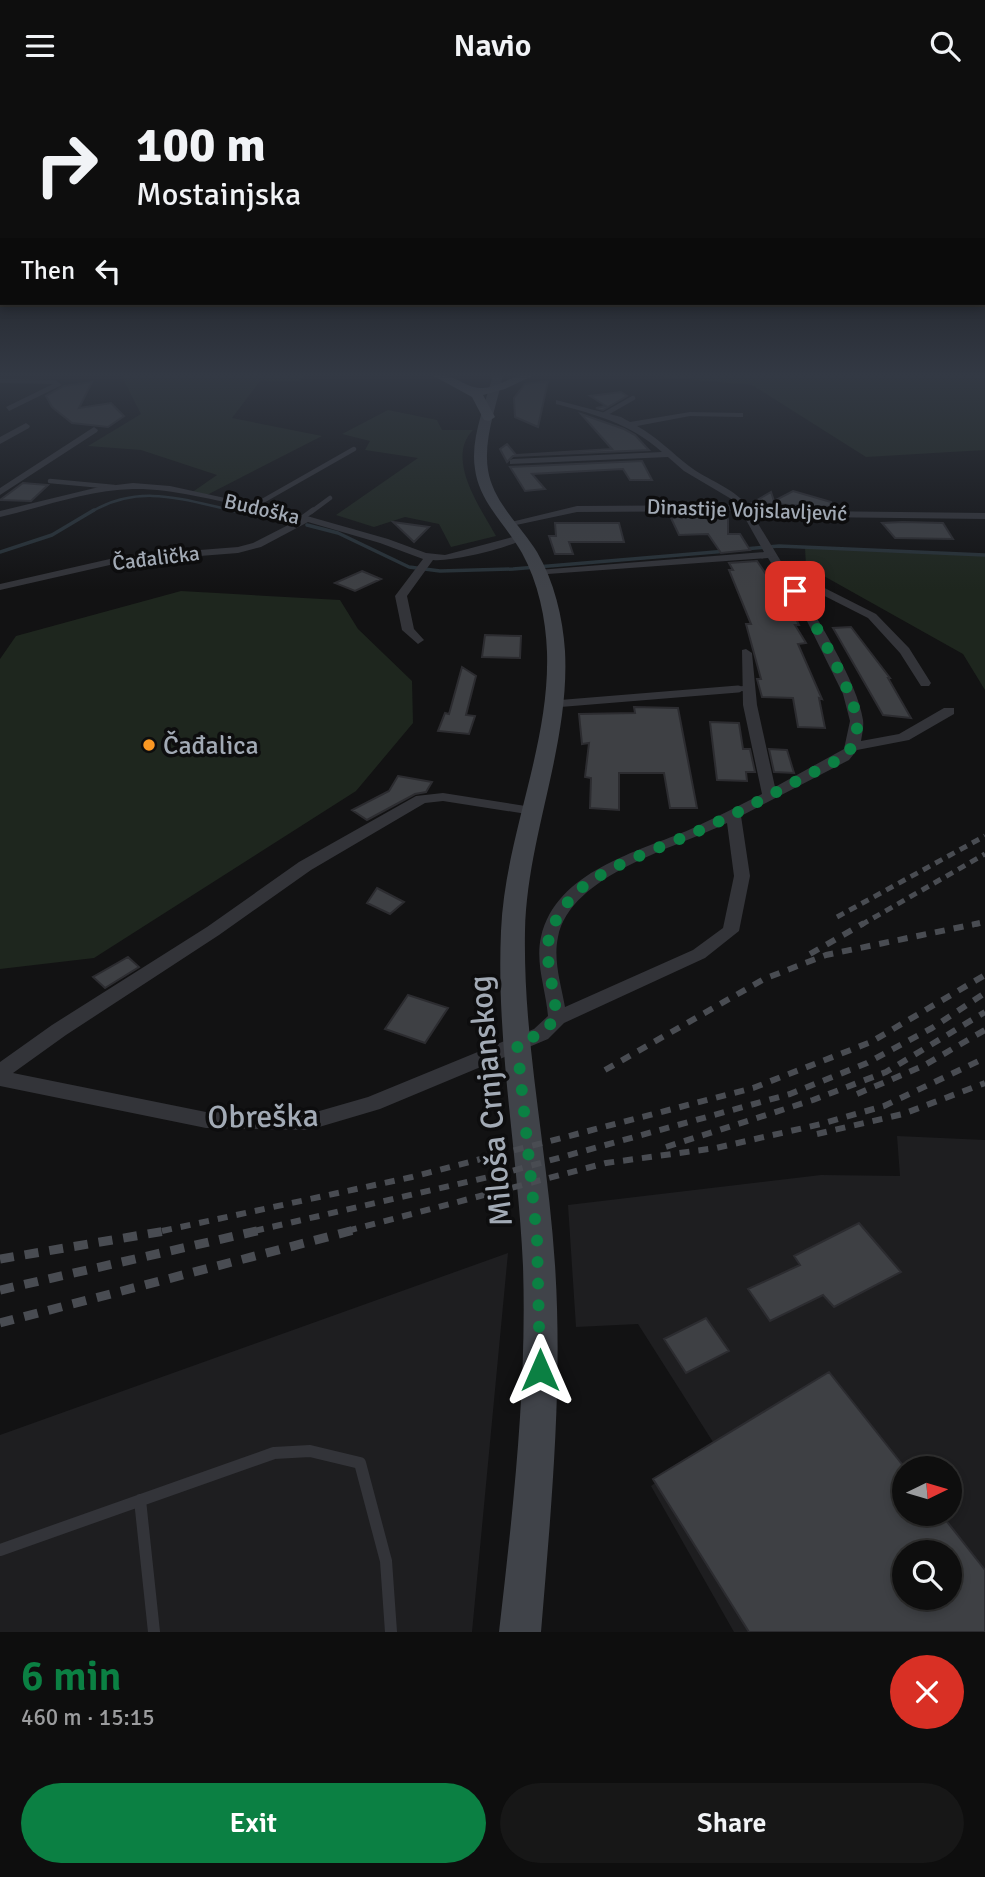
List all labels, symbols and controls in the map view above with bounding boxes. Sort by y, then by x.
text: Navio [453,26,532,65]
icon: menu [21,27,59,65]
icon: search [926,27,964,65]
text: 100 m [136,115,266,175]
icon: right [21,119,112,210]
text: Mostainjska [136,175,301,214]
icon: left [89,252,127,290]
text: Then [21,255,75,287]
street label: Budoška [222,488,302,530]
street label: Dinastije Vojislavljević [646,494,848,526]
street label: Čađalička [111,540,201,576]
pin [765,561,825,621]
icon: arrive [776,572,814,610]
place label: Čađalica [163,730,259,762]
marker: Čađalica [141,737,157,753]
street label: Miloša Crnjanskog [460,974,521,1228]
street label: Obreška [207,1096,319,1137]
position arrow [503,1333,577,1407]
north arrow [892,1456,962,1526]
map controls [892,1456,962,1610]
button: search [892,1540,962,1610]
text: 6 min [21,1651,122,1702]
button: close [890,1655,964,1729]
text: 460 m · 15:15 [21,1703,155,1732]
button: Exit [21,1783,486,1863]
button: Share [500,1783,964,1863]

